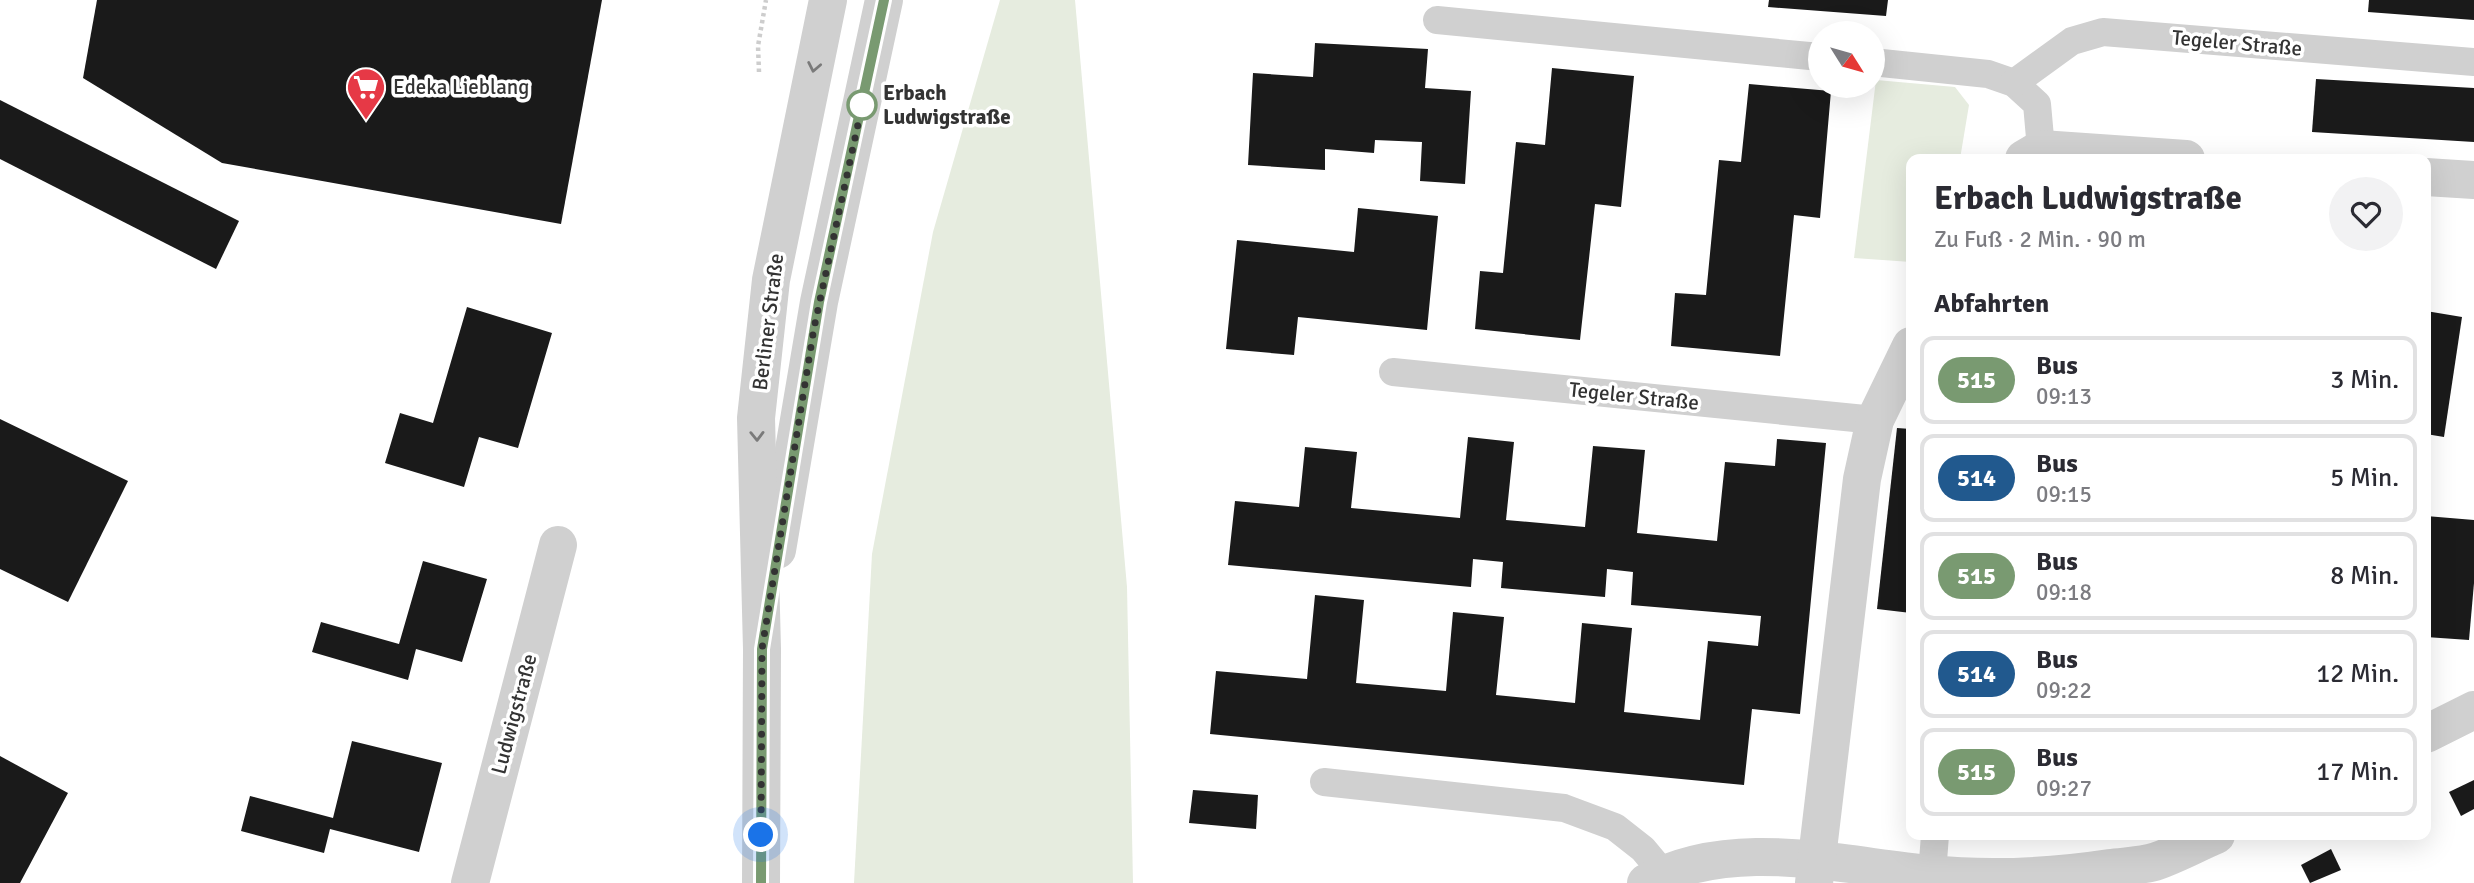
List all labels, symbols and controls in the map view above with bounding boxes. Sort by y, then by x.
north arrow [1808,21,1885,98]
map controls [1808,21,1885,98]
street label: Tegeler Straße [2171,24,2303,62]
one-way arrow [808,61,823,73]
supermarket icon: Edeka Lieblang [345,66,387,121]
place label: Edeka Lieblang [393,74,529,100]
place label: Erbach Ludwigstraße [883,80,1011,130]
marker: Erbach Ludwigstraße [847,90,877,120]
button: heart [2329,177,2403,251]
text: Erbach Ludwigstraße [1934,178,2242,219]
text: Zu Fuß · 2 Min. · 90 m [1934,225,2146,254]
street label: Berliner Straße [747,252,789,392]
text: Abfahrten [1934,288,2049,320]
text: Bus [2036,350,2078,382]
text: 3 Min. [2330,364,2399,396]
text: 515 [1957,365,1996,395]
street label: Tegeler Straße [1568,376,1700,416]
text: 09:13 [2036,382,2092,411]
one-way arrow [749,431,764,442]
text: Bus [2036,448,2078,480]
text: 5 Min. [2330,462,2399,494]
text: 514 [1957,463,1996,493]
text: 09:15 [2036,480,2092,509]
text: Bus [2036,546,2078,578]
text: 8 Min. [2330,560,2399,592]
text: 515 [1957,561,1996,591]
text: 09:18 [2036,578,2092,607]
text: Bus [2036,644,2078,676]
street label: Ludwigstraße [485,651,543,777]
text: 12 Min. [2316,658,2399,690]
text: 514 [1957,659,1996,689]
text: 09:22 [2036,676,2092,705]
text: Bus [2036,742,2078,774]
text: 17 Min. [2316,756,2399,788]
text: 515 [1957,757,1996,787]
text: 09:27 [2036,774,2092,803]
your location [743,817,778,852]

